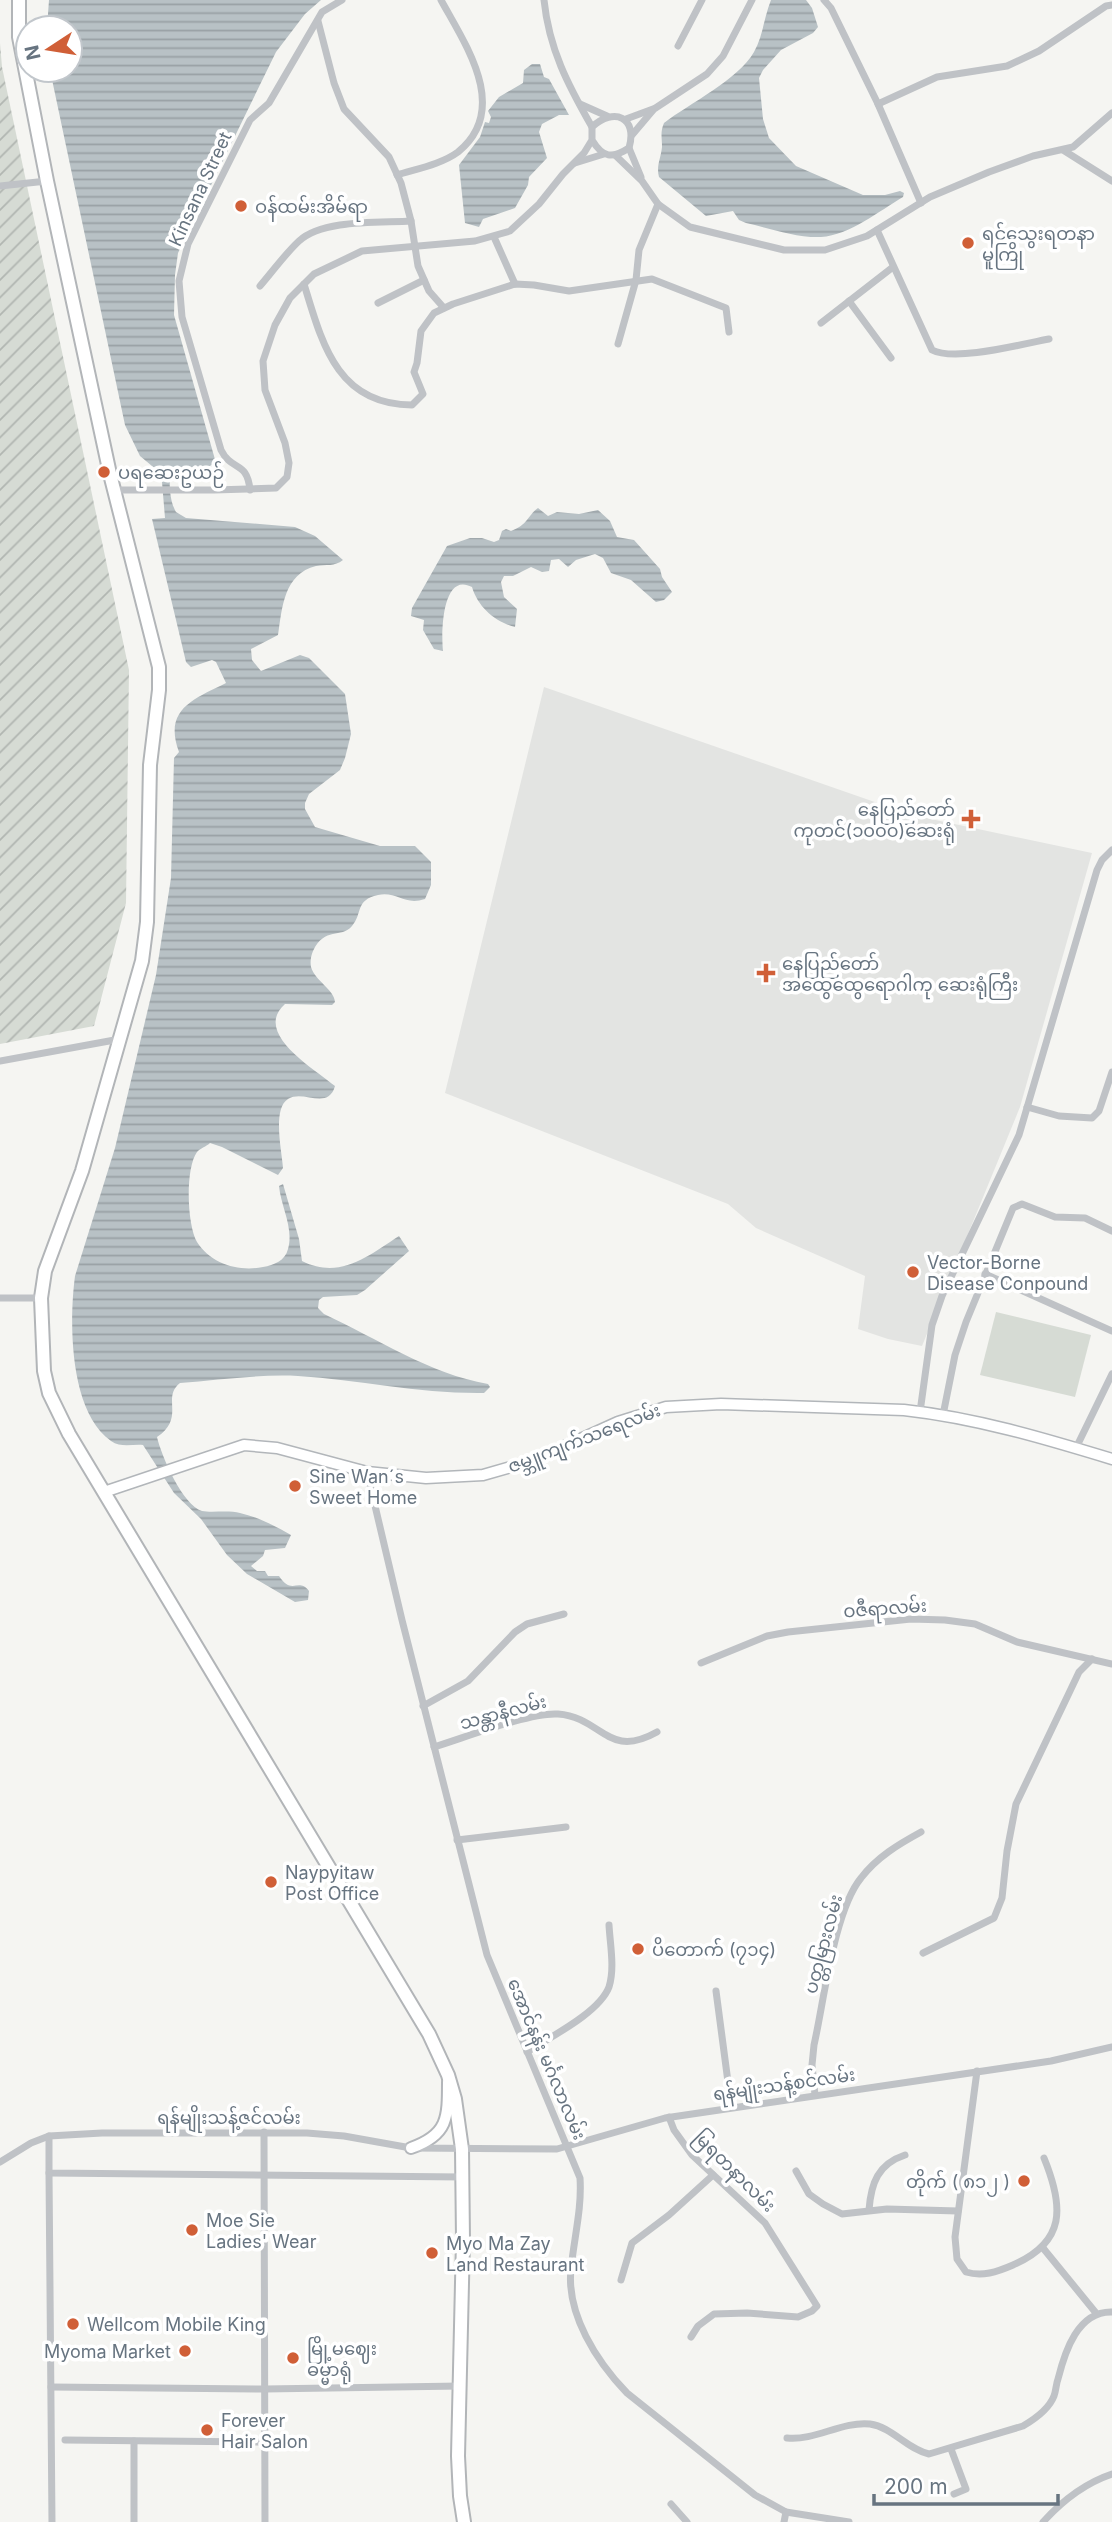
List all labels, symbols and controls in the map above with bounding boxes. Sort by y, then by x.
north arrow [14,14,84,84]
text: N [20,43,46,62]
street label: Kinsana Street [164,128,236,249]
place label: ဝန်ထမ်းအိမ်ရာ [255,193,368,222]
marker: ဝန်ထမ်းအိမ်ရာ [233,198,249,214]
place label: ရင်သွေးရတနာ မူကြို [982,221,1095,270]
marker: ရင်သွေးရတနာ မူကြို [960,235,976,251]
place label: ပရဆေးဥယဉ် [118,460,224,488]
marker: ပရဆေးဥယဉ် [96,464,112,480]
place label: နေပြည်တော် ကုတင်(၁၀၀၀)ဆေးရုံ [793,797,955,846]
marker: နေပြည်တော် ကုတင်(၁၀၀၀)ဆေးရုံ [961,809,981,829]
place label: နေပြည်တော် အထွေထွေရောဂါကု ဆေးရုံကြီး [782,951,1018,1000]
marker: နေပြည်တော် အထွေထွေရောဂါကု ဆေးရုံကြီး [756,963,776,983]
place label: Vector-Borne Disease Conpound [927,1252,1088,1294]
marker: Vector-Borne Disease Conpound [905,1264,921,1280]
street label: ဇမ္ဘူကျက်သရေလမ်း [504,1397,665,1481]
place label: Sine Wan´s Sweet Home [309,1466,417,1508]
marker: Sine Wan´s Sweet Home [287,1478,303,1494]
street label: ဝဇီရာလမ်း [842,1592,928,1626]
street label: သန္တာနီလမ်း [457,1687,550,1738]
place label: Naypyitaw Post Office [285,1862,379,1904]
marker: Naypyitaw Post Office [263,1874,279,1890]
street label: ပတ္တမြားလမ်း [798,1892,851,1997]
place label: ပိတောက် (၇၁၄) [652,1936,776,1965]
marker: ပိတောက် (၇၁၄) [630,1941,646,1957]
street label: အောင်နန်း မင်္ဂလာလမ်း [499,1974,592,2145]
street label: ရန်မျိုးသန့်စင်လမ်း [711,2061,857,2109]
street label: ရန်မျိုးသန့်ဇင်လမ်း [157,2104,301,2133]
street label: မြရတနာလမ်း [687,2125,781,2219]
place label: တိုက် ( ၈၁၂ ) [906,2168,1010,2197]
marker: တိုက် ( ၈၁၂ ) [1016,2173,1032,2189]
place label: Moe Sie Ladies' Wear [206,2210,317,2252]
marker: Moe Sie Ladies' Wear [184,2222,200,2238]
place label: Myo Ma Zay Land Restaurant [446,2233,585,2275]
marker: Myo Ma Zay Land Restaurant [424,2245,440,2261]
place label: Wellcom Mobile King [87,2314,266,2335]
marker: Wellcom Mobile King [65,2316,81,2332]
place label: မြို့မဈေး ဓမ္မာရုံ [307,2335,377,2385]
place label: Myoma Market [44,2341,171,2362]
marker: Myoma Market [177,2343,193,2359]
marker: မြို့မဈေး ဓမ္မာရုံ [285,2350,301,2366]
place label: Forever Hair Salon [221,2410,308,2452]
marker: Forever Hair Salon [199,2422,215,2438]
scale bar [874,2462,1058,2506]
text: 200 m [884,2474,948,2499]

